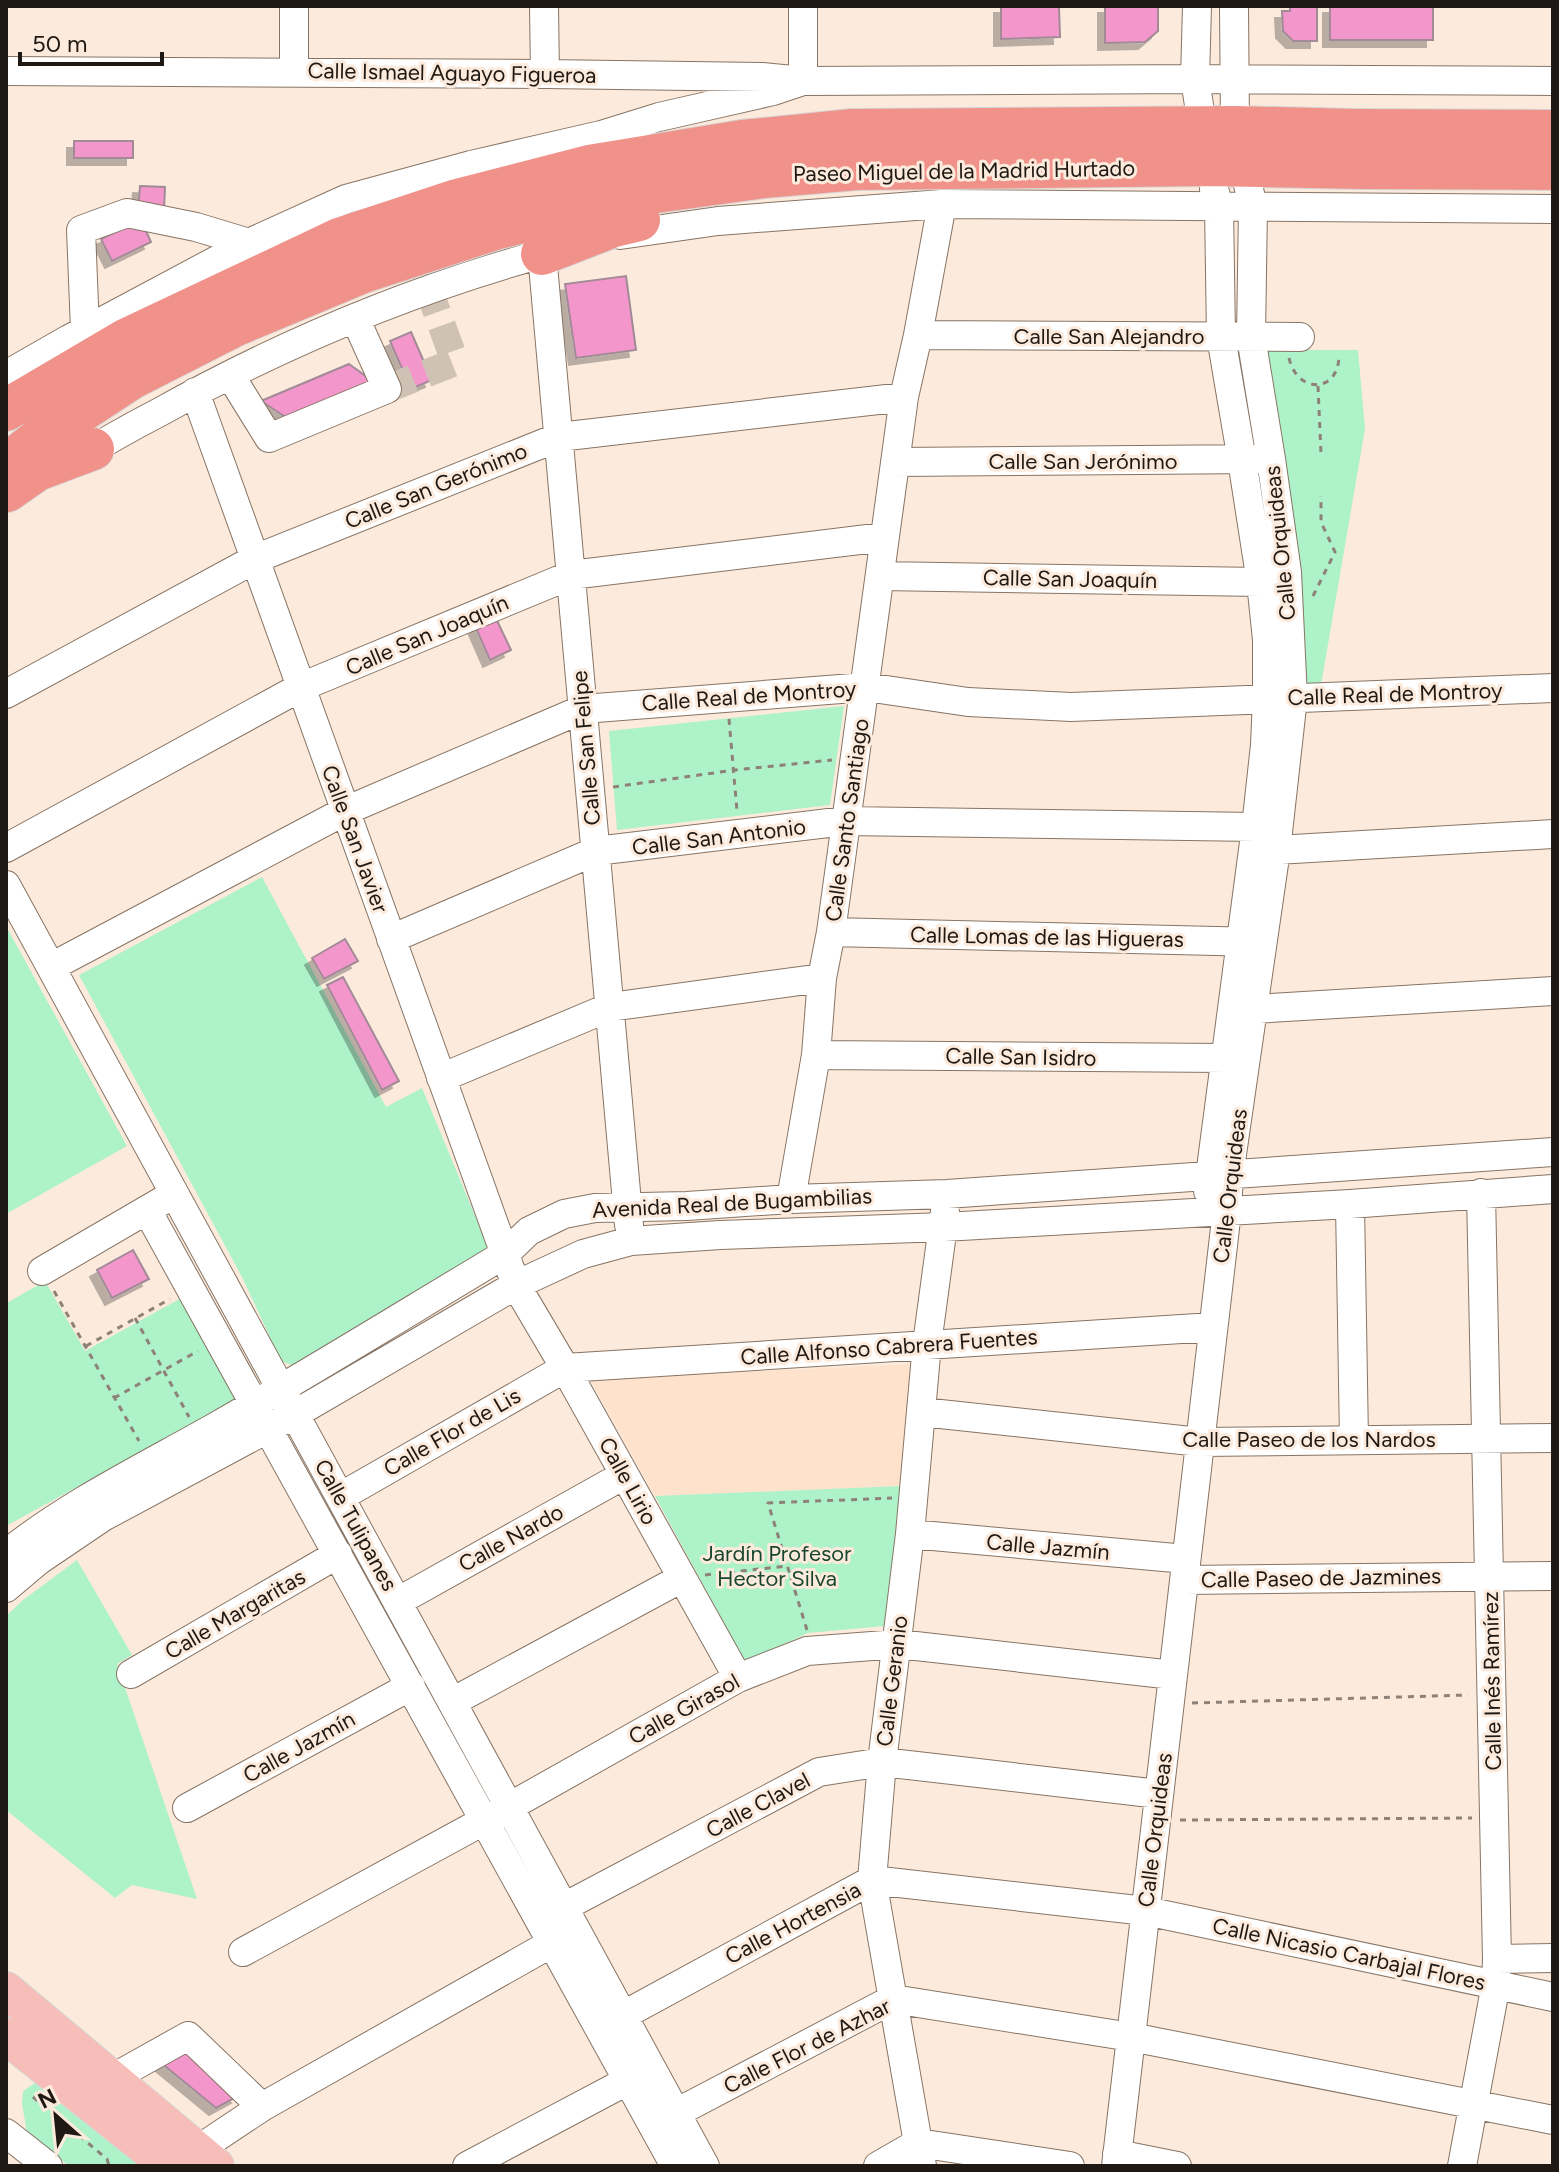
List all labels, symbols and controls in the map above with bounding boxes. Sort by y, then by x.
scale bar [20,16,162,66]
text: 50 m [32,29,88,58]
street label: Calle Ismael Aguayo Figueroa [307,57,597,89]
street label: Paseo Miguel de la Madrid Hurtado [793,155,1135,187]
street label: Calle San Alejandro [1014,323,1204,350]
street label: Calle San Gerónimo [341,437,531,535]
street label: Calle San Jerónimo [988,448,1178,475]
street label: Calle Orquideas [1258,464,1302,622]
street label: Calle San Joaquín [983,564,1157,594]
street label: Calle San Joaquín [341,589,513,681]
street label: Calle San Felipe [566,669,606,827]
street label: Calle Real de Montroy [641,675,858,717]
street label: Calle Real de Montroy [1287,677,1503,711]
street label: Calle Santo Santiago [819,717,875,923]
street label: Calle San Javier [316,762,394,917]
street label: Calle San Antonio [631,813,807,861]
street label: Calle Lomas de las Higueras [910,921,1184,953]
street label: Calle San Isidro [945,1042,1097,1072]
street label: Calle Orquideas [1207,1107,1253,1265]
street label: Avenida Real de Bugambilias [591,1182,873,1224]
street label: Calle Alfonso Cabrera Fuentes [740,1323,1038,1371]
street label: Calle Flor de Lis [379,1382,525,1482]
street label: Calle Paseo de los Nardos [1182,1426,1436,1453]
street label: Calle Lirio [593,1432,663,1530]
street label: Calle Tulipanes [309,1454,403,1596]
street label: Calle Nardo [454,1498,568,1578]
street label: Calle Jazmín [985,1528,1111,1566]
park label: Jardín Profesor Hector Silva [702,1540,852,1592]
street label: Calle Paseo de Jazmines [1201,1562,1441,1594]
street label: Calle Margaritas [160,1563,310,1665]
street label: Calle Inés Ramírez [1477,1591,1507,1771]
street label: Calle Geranio [871,1614,913,1748]
street label: Calle Girasol [624,1667,744,1751]
street label: Calle Jazmín [238,1705,360,1789]
street label: Calle Orquideas [1132,1751,1178,1909]
street label: Calle Clavel [701,1766,815,1844]
street label: Calle Hortensia [720,1876,866,1970]
street label: Calle Nicasio Carbajal Flores [1210,1912,1488,1996]
street label: Calle Flor de Azhar [719,1992,895,2100]
north arrow [16,2076,96,2156]
text: N [33,2083,61,2115]

